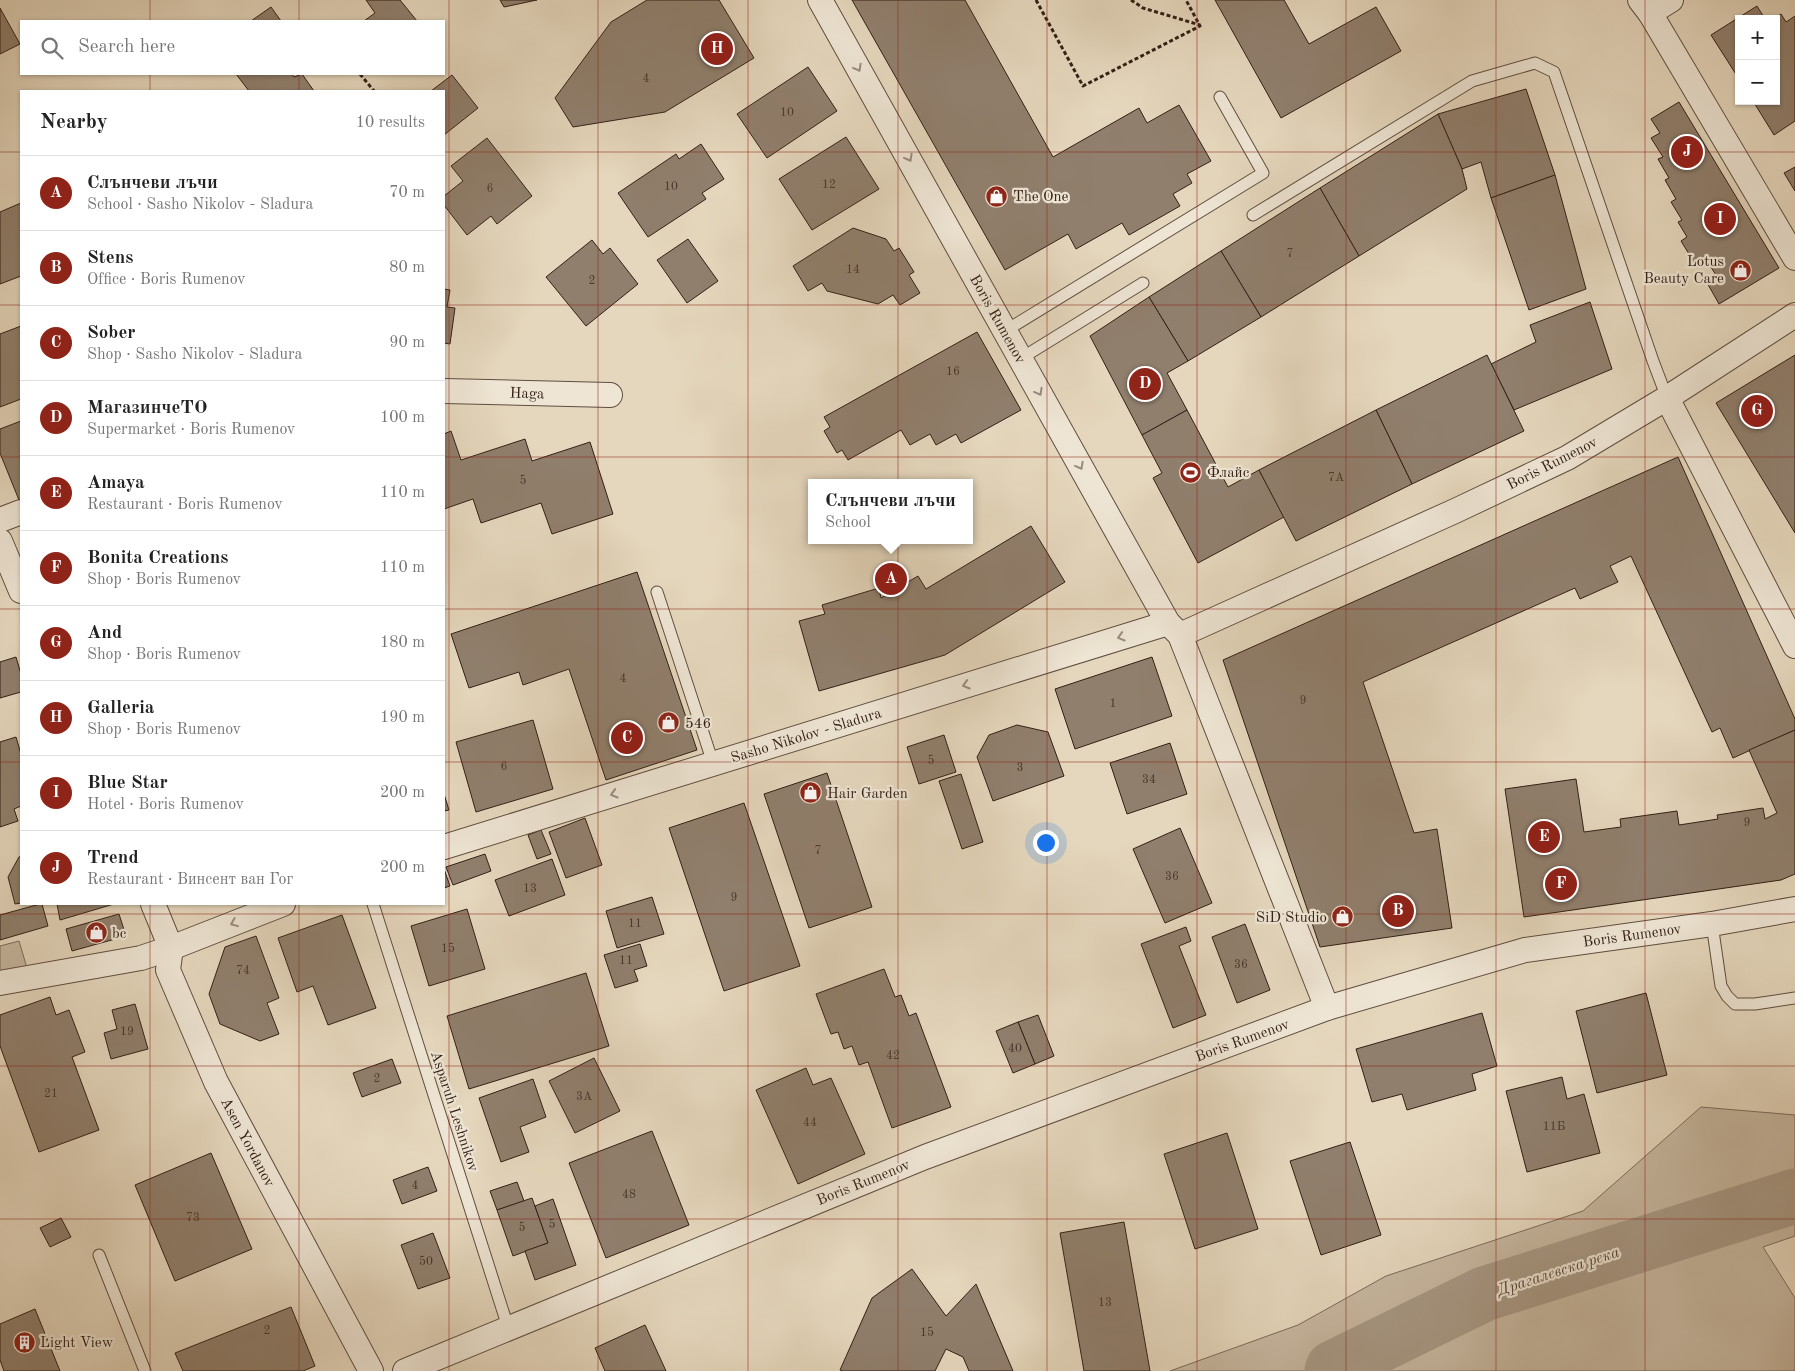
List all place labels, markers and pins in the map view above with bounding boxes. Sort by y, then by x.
pin: H [701,30,733,68]
pin: J [1671,133,1703,171]
shop icon: The One [985,184,1009,208]
place label: The One [1013,190,1069,205]
pin: I [1704,200,1736,238]
place label: Lotus Beauty Care [1643,255,1724,287]
shop icon: Lotus Beauty Care [1728,258,1752,282]
pin: D [1129,365,1161,403]
pin: G [1741,392,1773,430]
sports icon: Флайс [1179,460,1203,484]
place label: Флайс [1207,466,1250,481]
pin: A [875,560,907,598]
shop icon: 546 [657,711,681,735]
place label: 546 [685,717,711,732]
pin: C [611,719,643,757]
shop icon: Hair Garden [799,781,823,805]
place label: Hair Garden [827,787,908,802]
pin: E [1528,818,1560,856]
pin: F [1545,865,1577,903]
pin: B [1382,892,1414,930]
shop icon: SiD Studio [1331,905,1355,929]
place label: SiD Studio [1256,911,1327,926]
shop icon: bc [84,921,108,945]
place label: bc [112,927,127,942]
building icon: Light View [12,1330,36,1354]
place label: Light View [40,1336,114,1351]

